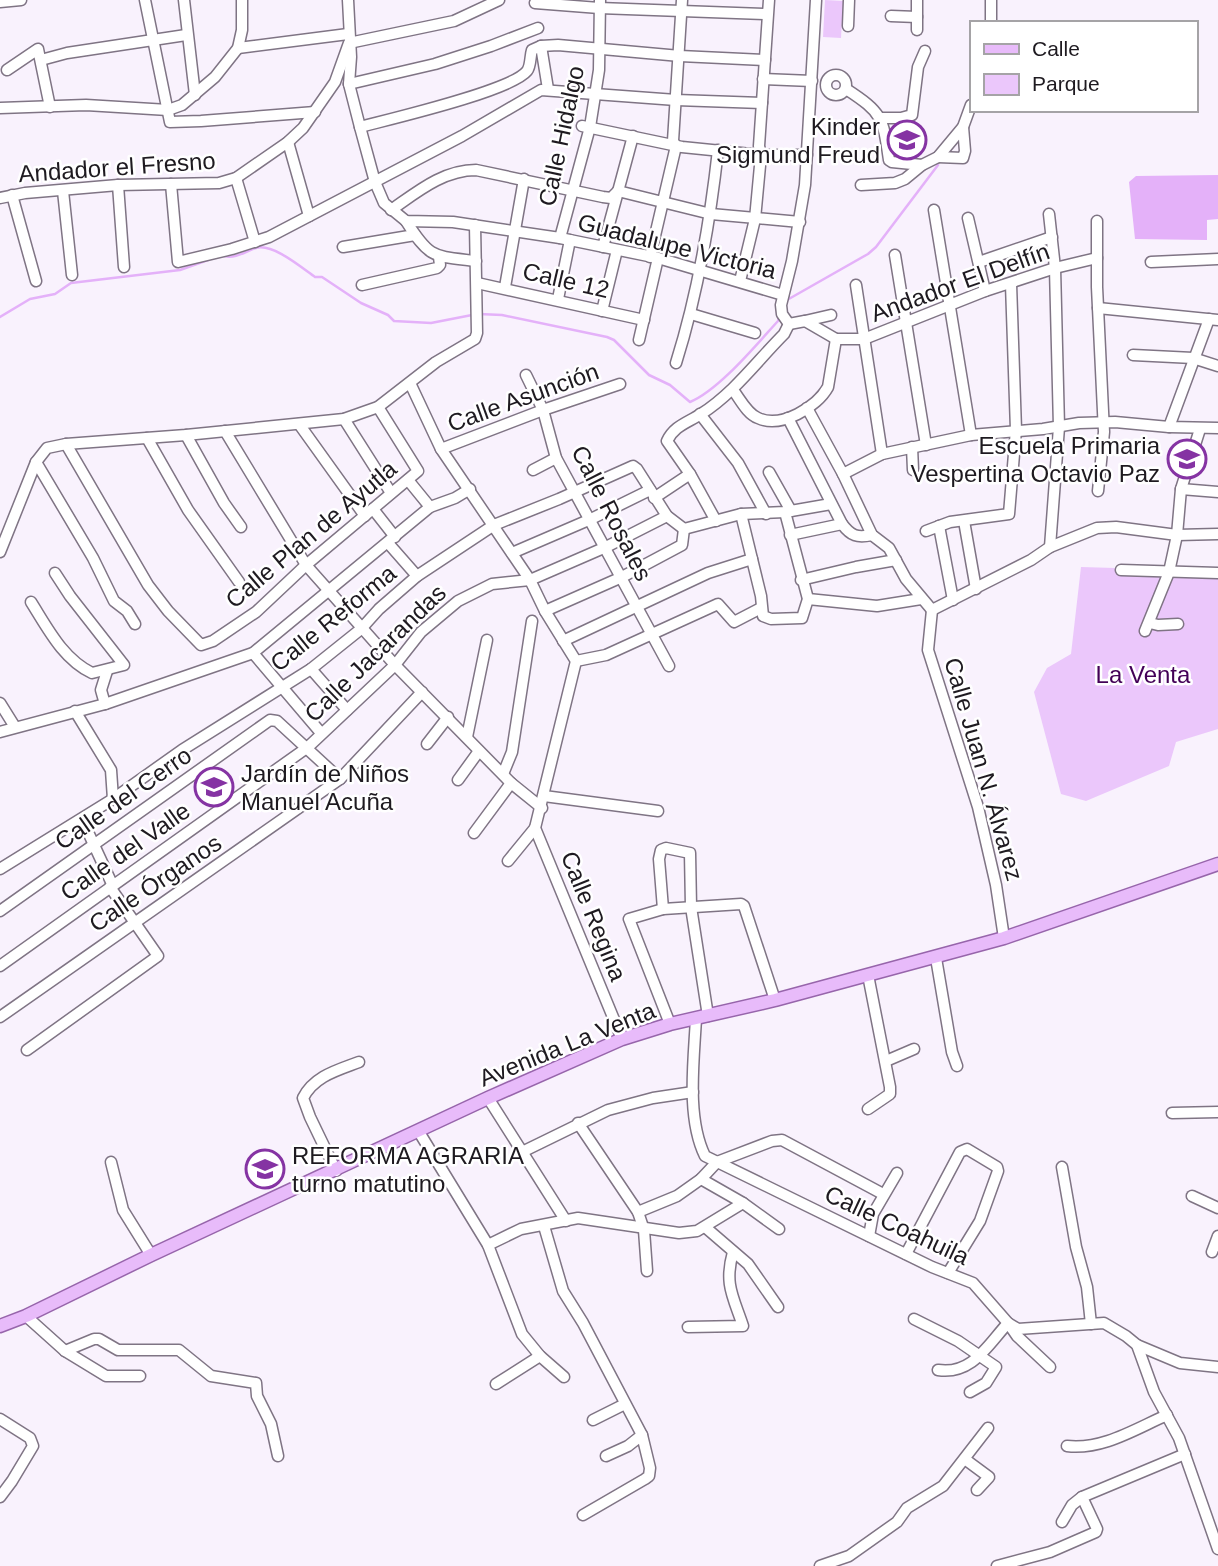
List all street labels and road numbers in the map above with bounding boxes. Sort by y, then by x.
street label: Calle Hidalgo [533,63,589,209]
street label: Andador el Fresno [18,147,216,187]
street label: Guadalupe Victoria [575,208,780,284]
street label: Andador El Delfín [867,237,1053,327]
street label: Calle 12 [520,257,612,303]
street label: Calle Asunción [444,357,602,437]
street label: Calle Rosales [566,441,658,585]
street label: Calle Plan de Ayutla [220,454,402,613]
street label: Calle Reforma [265,559,402,677]
street label: Calle Jacarandas [299,579,451,727]
street label: Calle Juan N. Álvarez [939,654,1029,884]
street label: Calle del Cerro [50,741,196,855]
street label: Calle del Valle [55,796,195,906]
street label: Calle Órganos [84,829,226,937]
street label: Calle Regina [556,847,632,985]
street label: Avenida La Venta [475,996,660,1092]
street label: Calle Coahuila [821,1180,974,1270]

